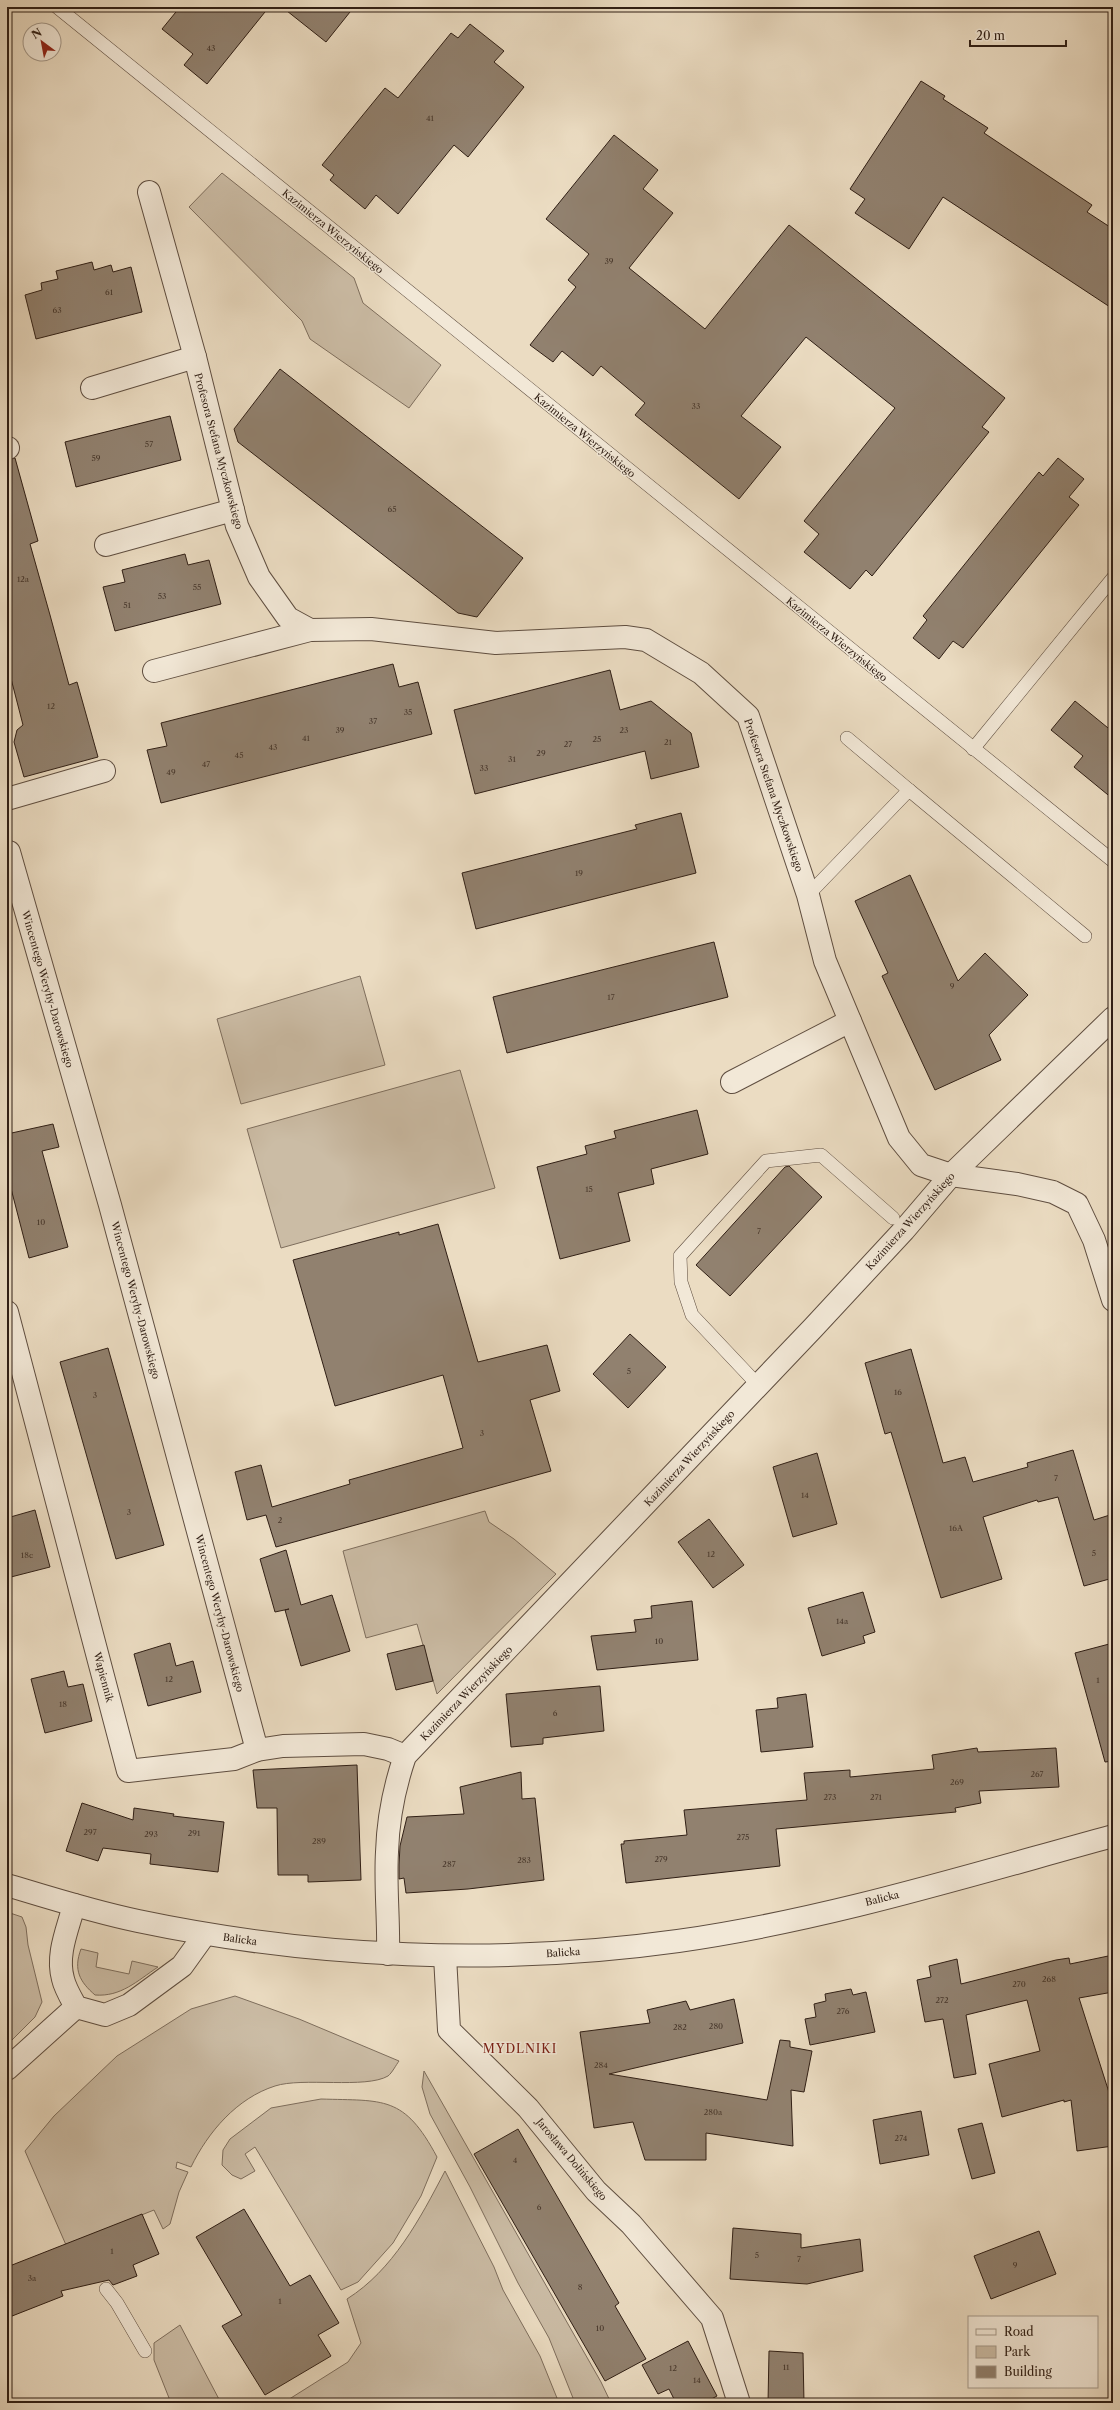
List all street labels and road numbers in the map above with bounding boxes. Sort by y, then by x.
street label: Kazimierza Wierzyńskiego [279,186,386,276]
street label: Profesora Stefana Myczkowskiego [191,372,246,531]
street label: Kazimierza Wierzyńskiego [531,390,638,480]
street label: Kazimierza Wierzyńskiego [783,594,890,684]
street label: Profesora Stefana Myczkowskiego [741,717,806,874]
street label: Wincentego Weryhy-Darowskiego [19,908,76,1069]
street label: Kazimierza Wierzyńskiego [863,1170,958,1273]
street label: Wincentego Weryhy-Darowskiego [108,1219,163,1380]
street label: Kazimierza Wierzyńskiego [641,1408,737,1509]
street label: Wincentego Weryhy-Darowskiego [192,1532,247,1693]
street label: Kazimierza Wierzyńskiego [418,1643,515,1743]
street label: Wapiennik [90,1650,117,1705]
street label: Balicka [864,1888,901,1909]
street label: Balicka [222,1931,259,1948]
street label: Balicka [545,1945,581,1960]
street label: Jarosława Dolińskiego [532,2114,610,2203]

